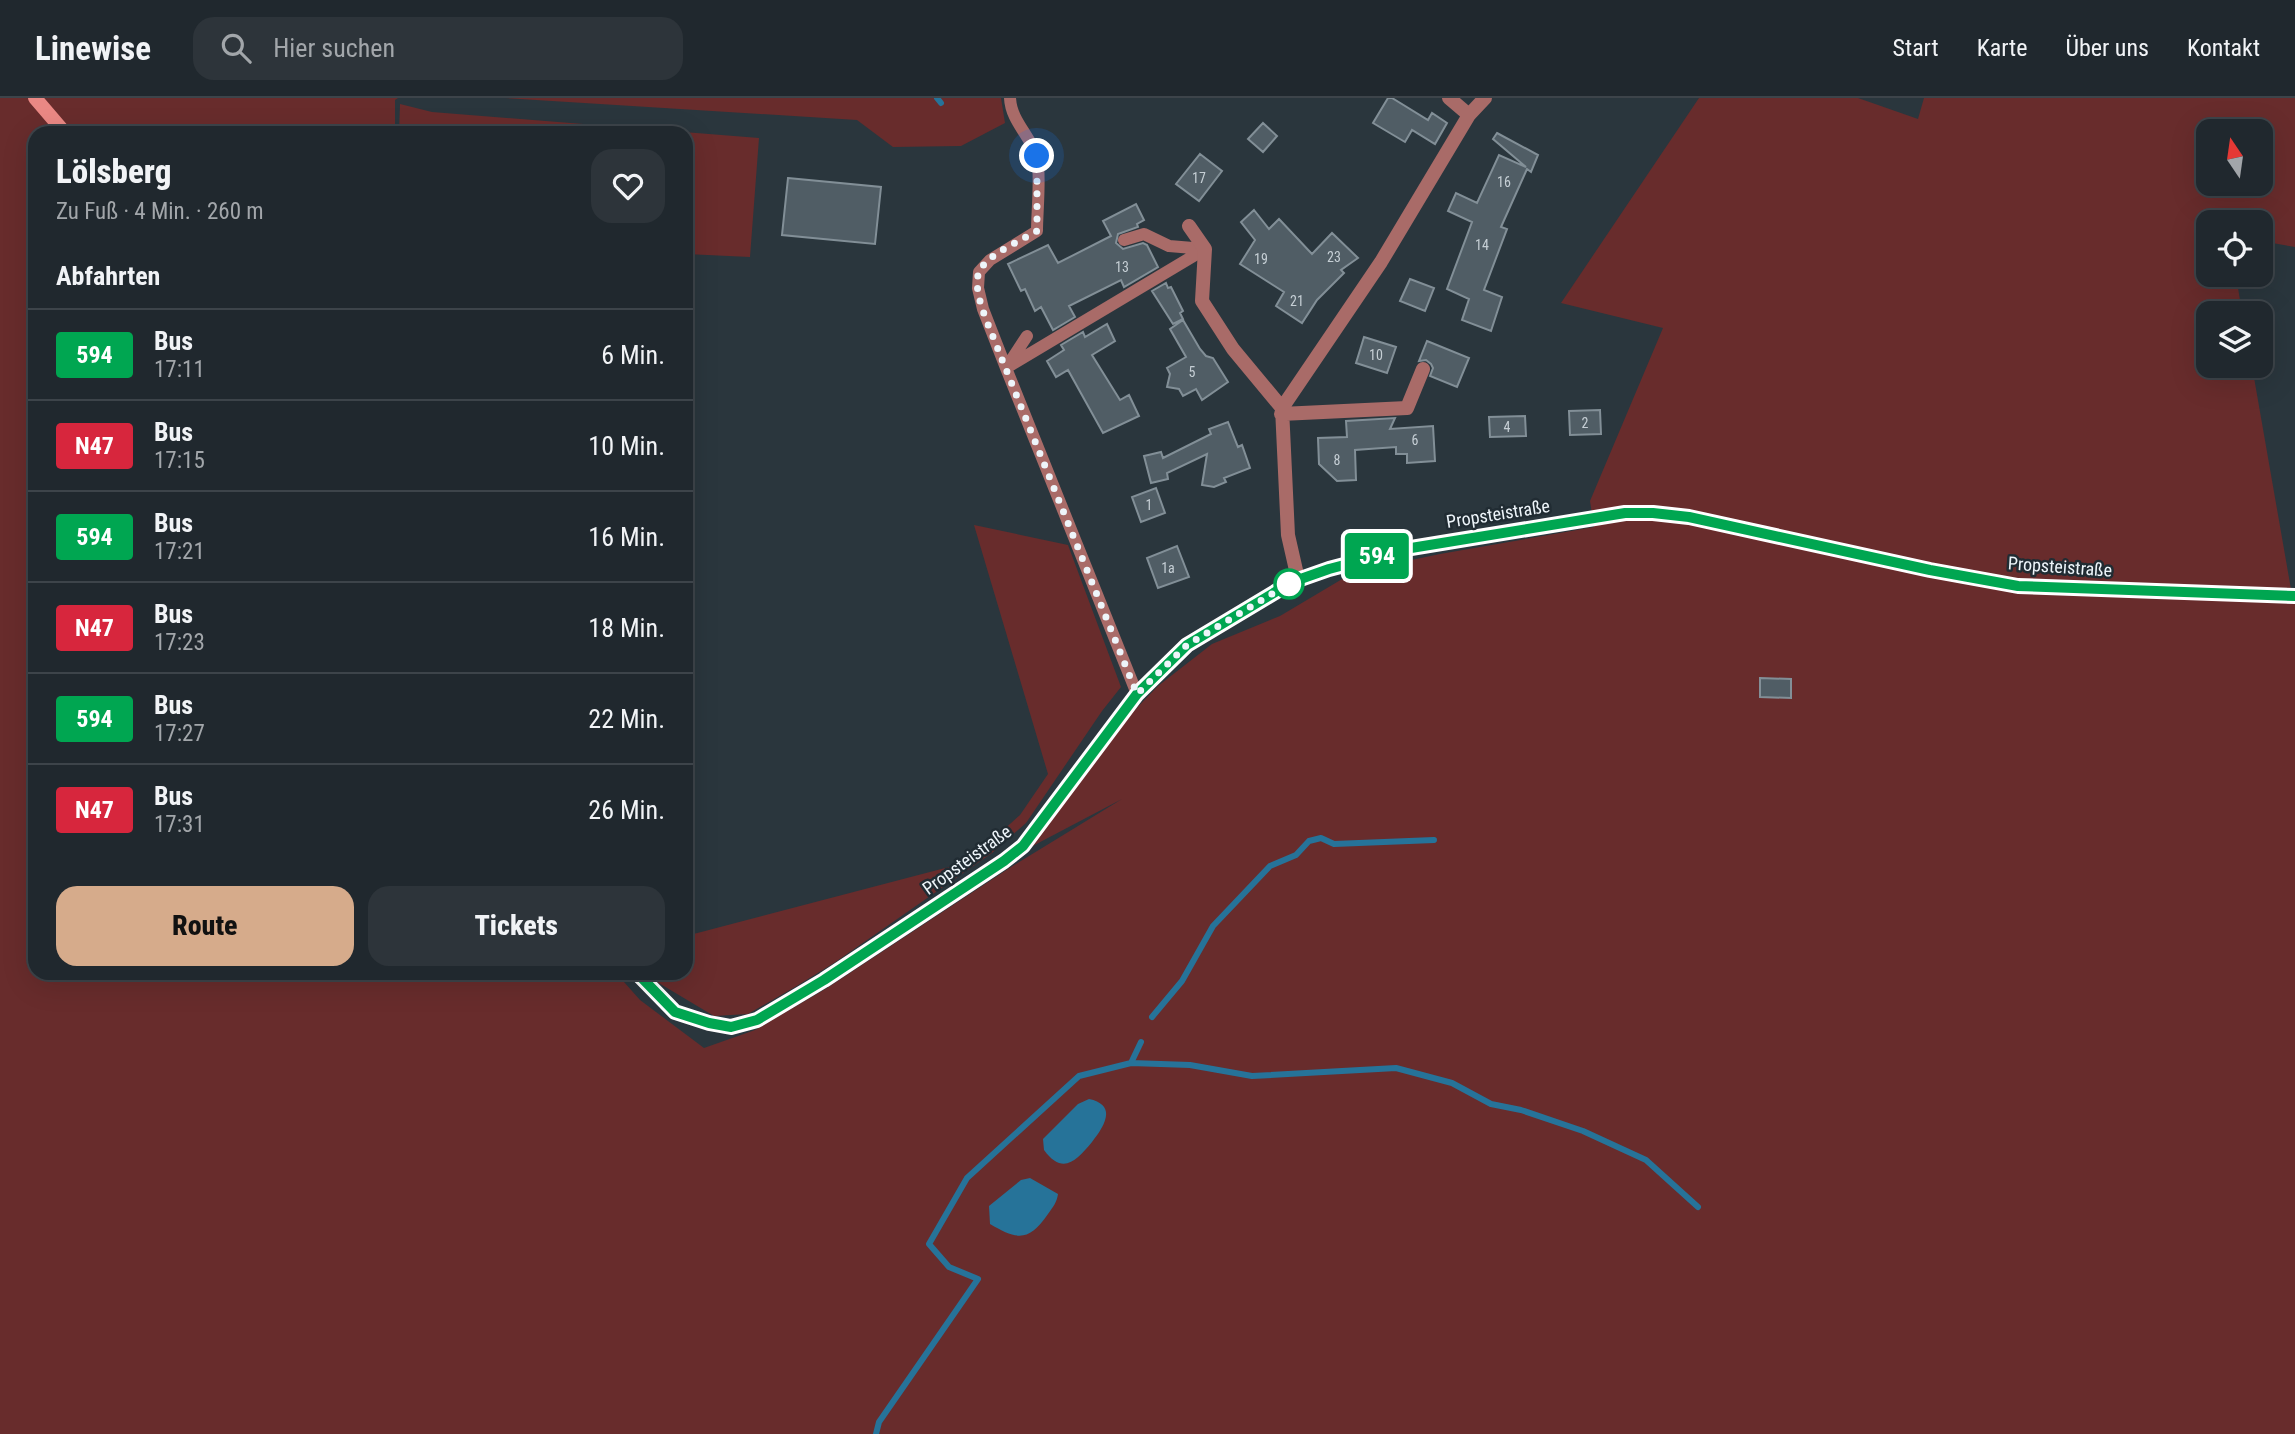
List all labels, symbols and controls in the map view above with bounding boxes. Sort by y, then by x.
search box [193,17,683,80]
text: Linewise [35,29,151,68]
icon: search [217,29,255,67]
text: Hier suchen [273,33,395,63]
text: Start [1893,34,1939,62]
text: Karte [1977,34,2027,62]
text: Über uns [2065,34,2149,62]
text: Kontakt [2187,34,2260,62]
north arrow [2196,119,2273,196]
map controls [2196,119,2273,378]
your location [1019,138,1054,173]
button: heart [591,149,665,223]
text: Lölsberg [56,152,171,191]
house number: 17 [1192,170,1206,186]
house number: 16 [1497,174,1511,190]
text: Zu Fuß · 4 Min. · 260 m [56,198,264,225]
button: locate [2196,210,2273,287]
house number: 14 [1475,237,1489,253]
house number: 23 [1327,249,1341,265]
house number: 19 [1254,251,1268,267]
house number: 13 [1115,259,1129,275]
text: Abfahrten [56,261,160,291]
house number: 21 [1290,293,1304,309]
button: layers [2196,301,2273,378]
text: Bus [154,326,193,356]
text: 6 Min. [601,340,665,370]
text: 594 [76,341,113,369]
house number: 10 [1369,347,1383,363]
text: 17:11 [154,356,205,383]
house number: 5 [1189,364,1196,380]
house number: 2 [1582,415,1589,431]
text: Bus [154,417,193,447]
house number: 4 [1504,419,1511,435]
text: 10 Min. [588,431,665,461]
text: N47 [75,432,114,460]
house number: 6 [1412,432,1419,448]
text: 17:15 [154,447,205,474]
house number: 8 [1334,452,1341,468]
street label: Propsteistraße [1445,495,1551,532]
house number: 1 [1146,497,1152,513]
text: Bus [154,508,193,538]
text: 16 Min. [588,522,665,552]
text: 594 [76,523,113,551]
line badge: 594 [1337,533,1417,579]
text: 17:21 [154,538,205,565]
text: 594 [1359,542,1395,570]
street label: Propsteistraße [2007,552,2113,581]
house number: 1a [1161,560,1175,576]
unlabelled marker [1274,569,1304,599]
text: Bus [154,599,193,629]
text: 18 Min. [588,613,665,643]
text: N47 [75,614,114,642]
text: 17:23 [154,629,205,656]
text: Bus [154,690,193,720]
text: 22 Min. [588,704,665,734]
text: 594 [76,705,113,733]
text: 17:27 [154,720,205,747]
text: Bus [154,781,193,811]
text: 26 Min. [588,795,665,825]
text: N47 [75,796,114,824]
text: 17:31 [154,811,205,838]
street label: Propsteistraße [918,820,1015,899]
button: Route [56,886,354,966]
button: Tickets [368,886,665,966]

